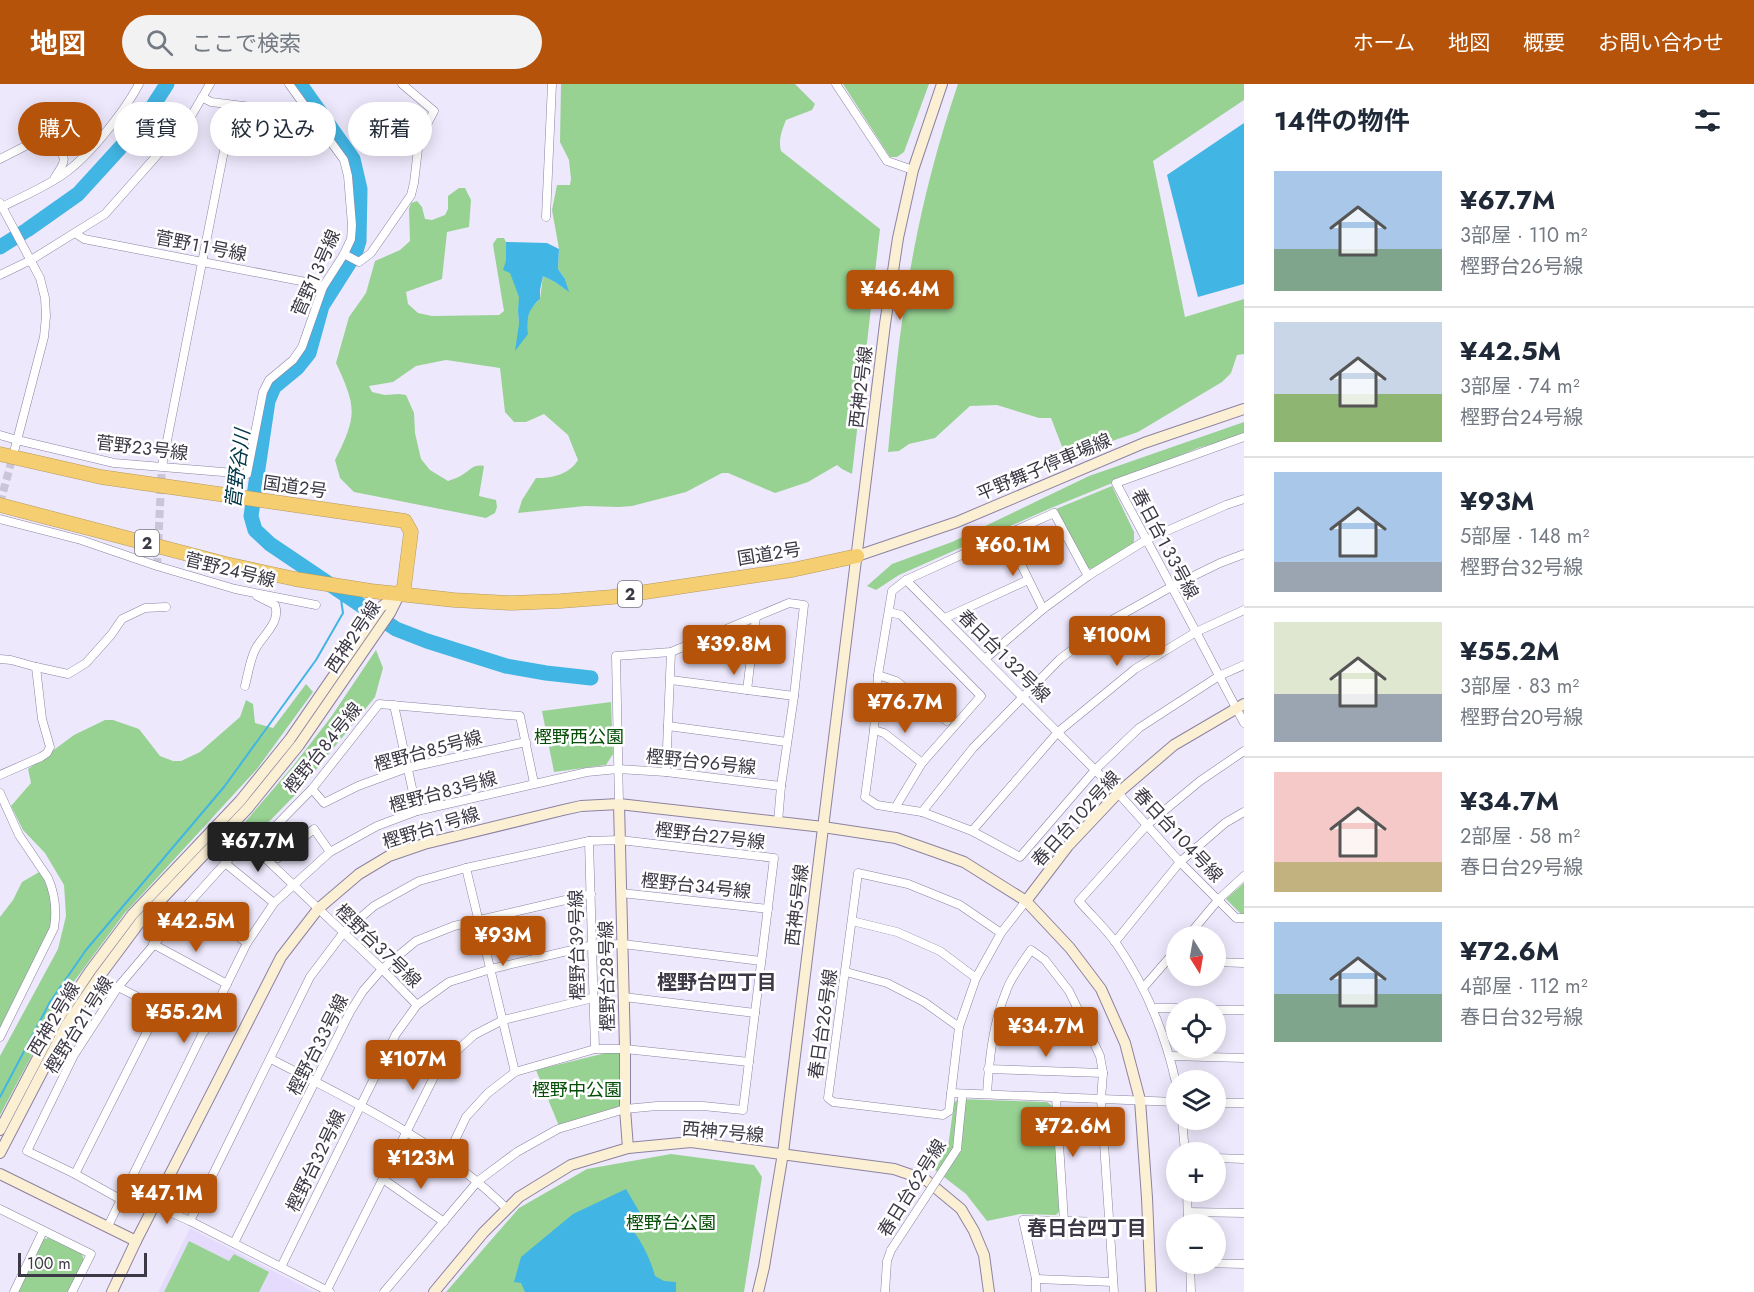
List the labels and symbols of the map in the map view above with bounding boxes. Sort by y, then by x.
street label: 菅野１１号線 [153,224,249,268]
street label: 菅野１３号線 [285,225,347,321]
pin: ¥46.4M [851,270,949,321]
street label: 西神２号線 [843,344,879,430]
water label: 菅野谷川 [219,426,258,510]
street label: 平野舞子停車場線 [973,427,1115,507]
street label: 菅野２３号線 [94,429,190,467]
street label: 国道2号 [261,470,329,504]
street label: 春日台１３３号線 [1125,484,1205,604]
pin: ¥60.1M [964,526,1062,577]
road number: 2 [135,530,159,556]
street label: 国道2号 [735,536,803,572]
street label: 菅野２４号線 [182,546,278,594]
road number: 2 [618,581,642,607]
street label: 西神２号線 [319,596,387,678]
street label: 春日台１３２号線 [952,604,1056,708]
pin: ¥100M [1075,616,1159,667]
pin: ¥39.8M [685,625,783,676]
pin: ¥76.7M [856,683,954,734]
street label: 樫野台８４号線 [278,697,368,799]
street label: 樫野台８５号線 [371,724,485,778]
park label: 樫野西公園 [534,724,624,750]
street label: 樫野台９６号線 [644,743,758,781]
street label: 樫野台８３号線 [386,765,500,819]
street label: 春日台１０２号線 [1026,765,1126,873]
street label: 春日台１０４号線 [1127,782,1229,888]
street label: 樫野台１号線 [379,801,483,855]
street label: 樫野台２７号線 [653,816,767,856]
pin: ¥67.7M [209,822,307,873]
street label: 西神５号線 [779,862,815,948]
street label: 樫野台３４号線 [639,867,753,905]
street label: 樫野台３９号線 [563,889,591,1001]
street label: 樫野台３７号線 [329,898,427,994]
pin: ¥42.5M [147,902,245,953]
pin: ¥93M [467,916,539,967]
street label: 樫野台２８号線 [593,920,621,1032]
north arrow [1166,926,1226,986]
street label: 春日台２６号線 [802,967,844,1081]
district label: 樫野台四丁目 [657,968,777,997]
street label: 樫野台２１号線 [39,971,119,1079]
street label: 西神２号線 [22,977,86,1061]
street label: 樫野台３３号線 [281,990,355,1100]
pin: ¥55.2M [135,993,233,1044]
pin: ¥34.7M [997,1007,1095,1058]
pin: ¥107M [371,1040,455,1091]
park label: 樫野中公園 [532,1077,622,1103]
street label: 樫野台３２号線 [280,1105,352,1217]
pin: ¥72.6M [1024,1107,1122,1158]
street label: 西神７号線 [681,1115,765,1149]
street label: 春日台６２号線 [872,1134,952,1242]
pin: ¥123M [379,1139,463,1190]
pin: ¥47.1M [118,1174,216,1225]
park label: 樫野台公園 [626,1210,716,1236]
district label: 春日台四丁目 [1027,1214,1147,1243]
scale bar [18,1250,147,1278]

